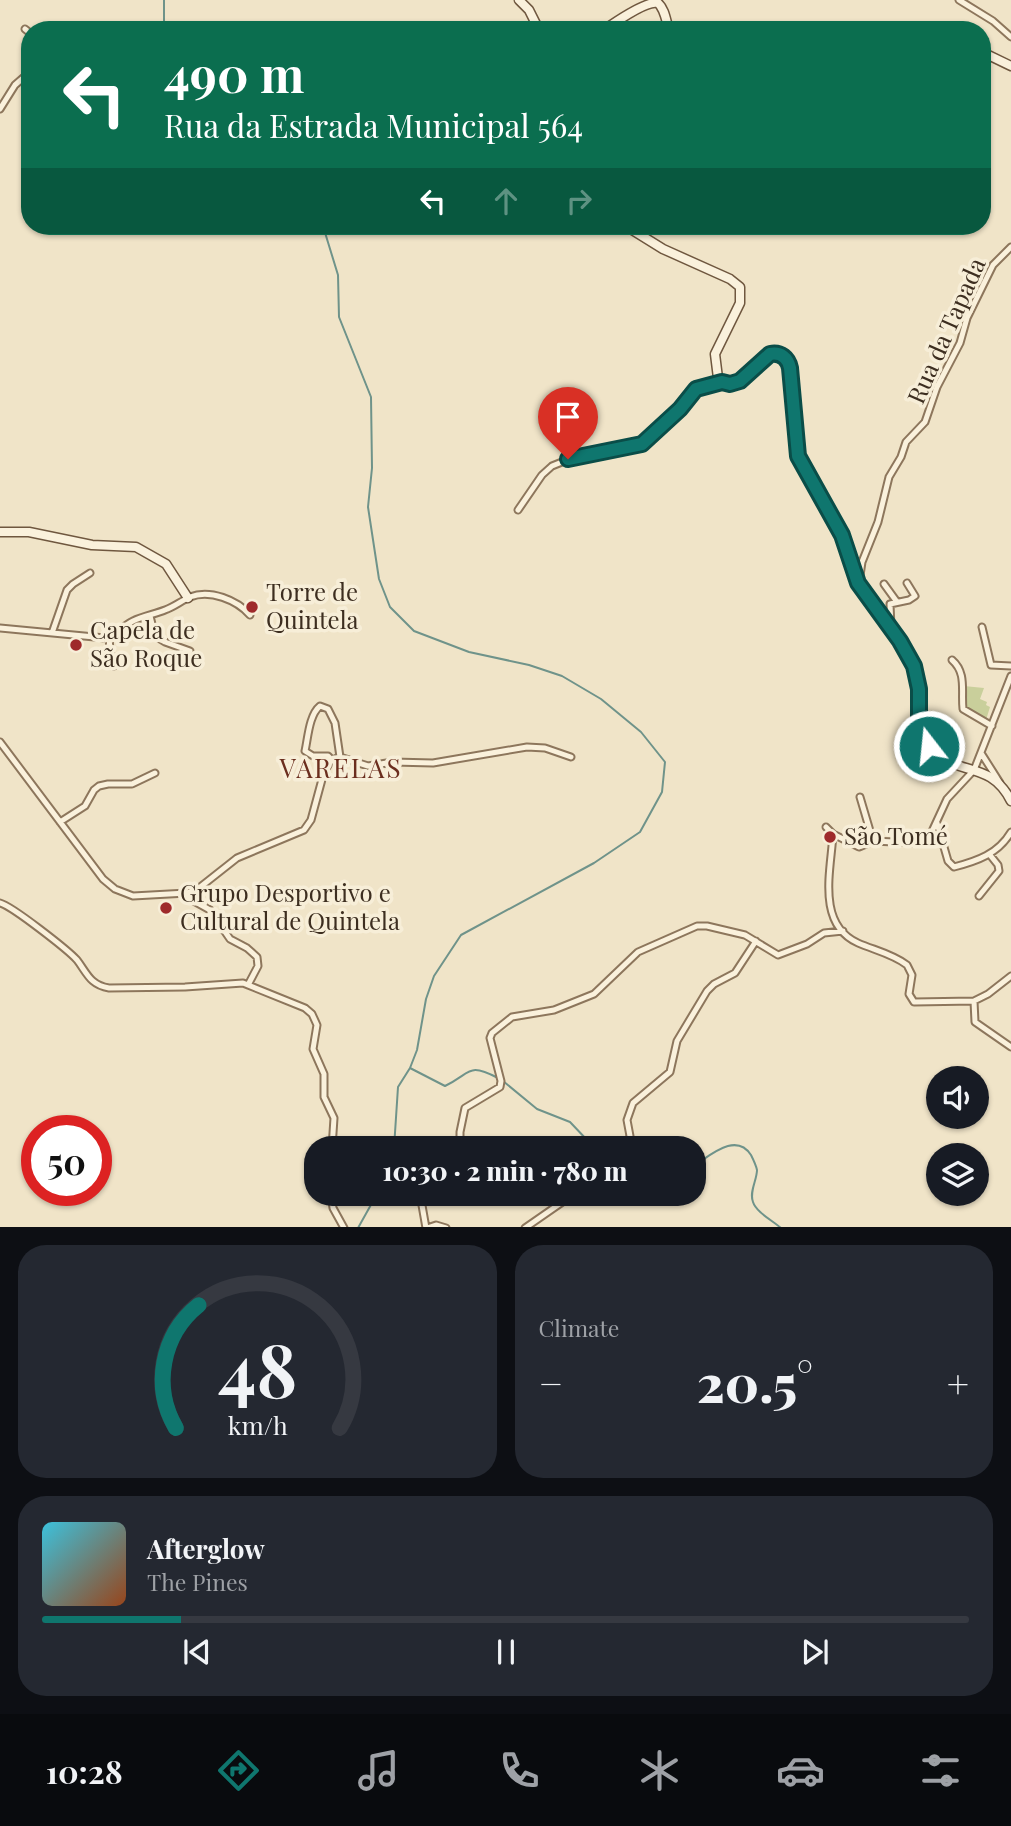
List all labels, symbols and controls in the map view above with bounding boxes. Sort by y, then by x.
text: 490 m [164,40,304,105]
icon: left [49,49,140,140]
text: Rua da Estrada Municipal 564 [164,103,583,146]
icon: left [414,182,452,220]
icon: ahead [487,182,525,220]
icon: right [560,182,598,220]
street label: Rua da Tapada [899,252,992,408]
pin [538,387,598,459]
icon: arrive [549,398,587,436]
place label: Torre de Quintela [266,575,359,635]
marker: Torre de Quintela [244,599,260,615]
place label: Capela de São Roque [90,613,202,673]
marker: Capela de São Roque [68,637,84,653]
position arrow [892,709,966,783]
district label: VARELAS [279,750,402,785]
place label: São Tomé [844,819,948,851]
marker: São Tomé [822,829,838,845]
place label: Grupo Desportivo e Cultural de Quintela [180,876,400,936]
marker: Grupo Desportivo e Cultural de Quintela [158,900,174,916]
map controls [926,1066,989,1206]
button: sound [926,1066,989,1129]
speed limit sign: 50 [21,1115,112,1206]
button: layers [926,1143,989,1206]
text: 10:30 · 2 min · 780 m [383,1153,627,1188]
text: Climate [539,1312,619,1343]
text: 48 [218,1319,297,1416]
text: 20.5° [697,1347,813,1416]
text: − [539,1357,563,1408]
text: + [947,1357,969,1408]
text: km/h [227,1407,288,1440]
text: Afterglow [147,1531,265,1566]
text: The Pines [147,1566,248,1597]
icon: previous [178,1633,216,1671]
icon: pause [487,1633,525,1671]
icon: next [796,1633,834,1671]
icon: directions [214,1746,263,1795]
icon: music [354,1746,403,1795]
icon: phone [495,1746,544,1795]
icon: climate [635,1746,684,1795]
icon: car [776,1746,825,1795]
icon: filters [916,1746,965,1795]
text: 10:28 [46,1749,123,1792]

